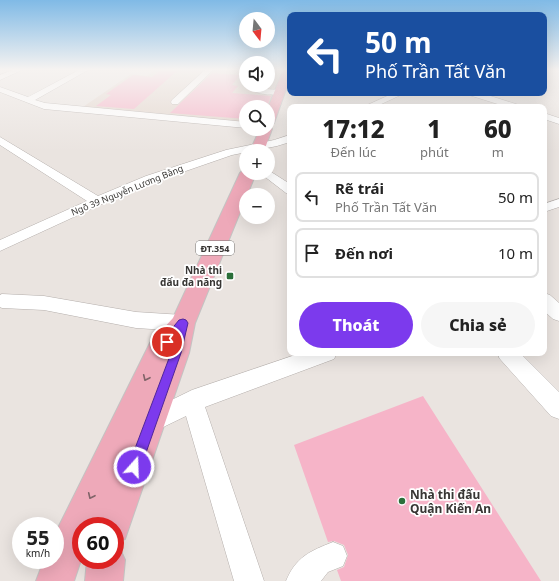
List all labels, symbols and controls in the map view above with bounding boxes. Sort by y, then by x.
north arrow [239,12,275,48]
map controls [239,12,275,224]
text: 50 m [365,23,432,61]
icon: left [299,28,351,80]
button: sound [239,56,275,92]
text: Phố Trần Tất Văn [365,59,506,83]
button: search [239,100,275,136]
text: 17:12 [322,112,385,145]
text: 1 [427,112,441,145]
text: 60 [484,112,512,145]
text: Đến lúc [331,143,376,161]
text: phút [420,143,449,161]
text: m [492,143,504,161]
button: + [239,144,275,180]
street label: Ngõ 39 Nguyễn Lương Bằng [69,161,185,219]
text: Rẽ trái [335,178,384,198]
icon: left [301,186,323,208]
text: 50 m [498,187,533,207]
button: − [239,188,275,224]
text: Phố Trần Tất Văn [335,198,437,216]
road number: ĐT.354 [196,241,234,255]
icon: arrive [301,242,323,264]
text: Đến nơi [335,243,393,263]
text: 10 m [498,243,533,263]
place label: Nhà thi đấu đa năng [160,263,222,289]
marker: Nhà thi đấu đa năng [225,271,235,281]
button: Thoát [299,302,413,348]
button: Chia sẻ [421,302,535,348]
pin [150,325,184,359]
icon: arrive [156,331,178,353]
one-way arrow [143,374,151,382]
position arrow [113,446,155,488]
place label: Nhà thi đấu Quận Kiến An [410,486,491,517]
one-way arrow [88,492,96,500]
marker: Nhà thi đấu Quận Kiến An [397,496,407,506]
speed limit sign: 60 [72,517,124,569]
text: 55 [27,524,49,551]
text: km/h [26,546,50,560]

